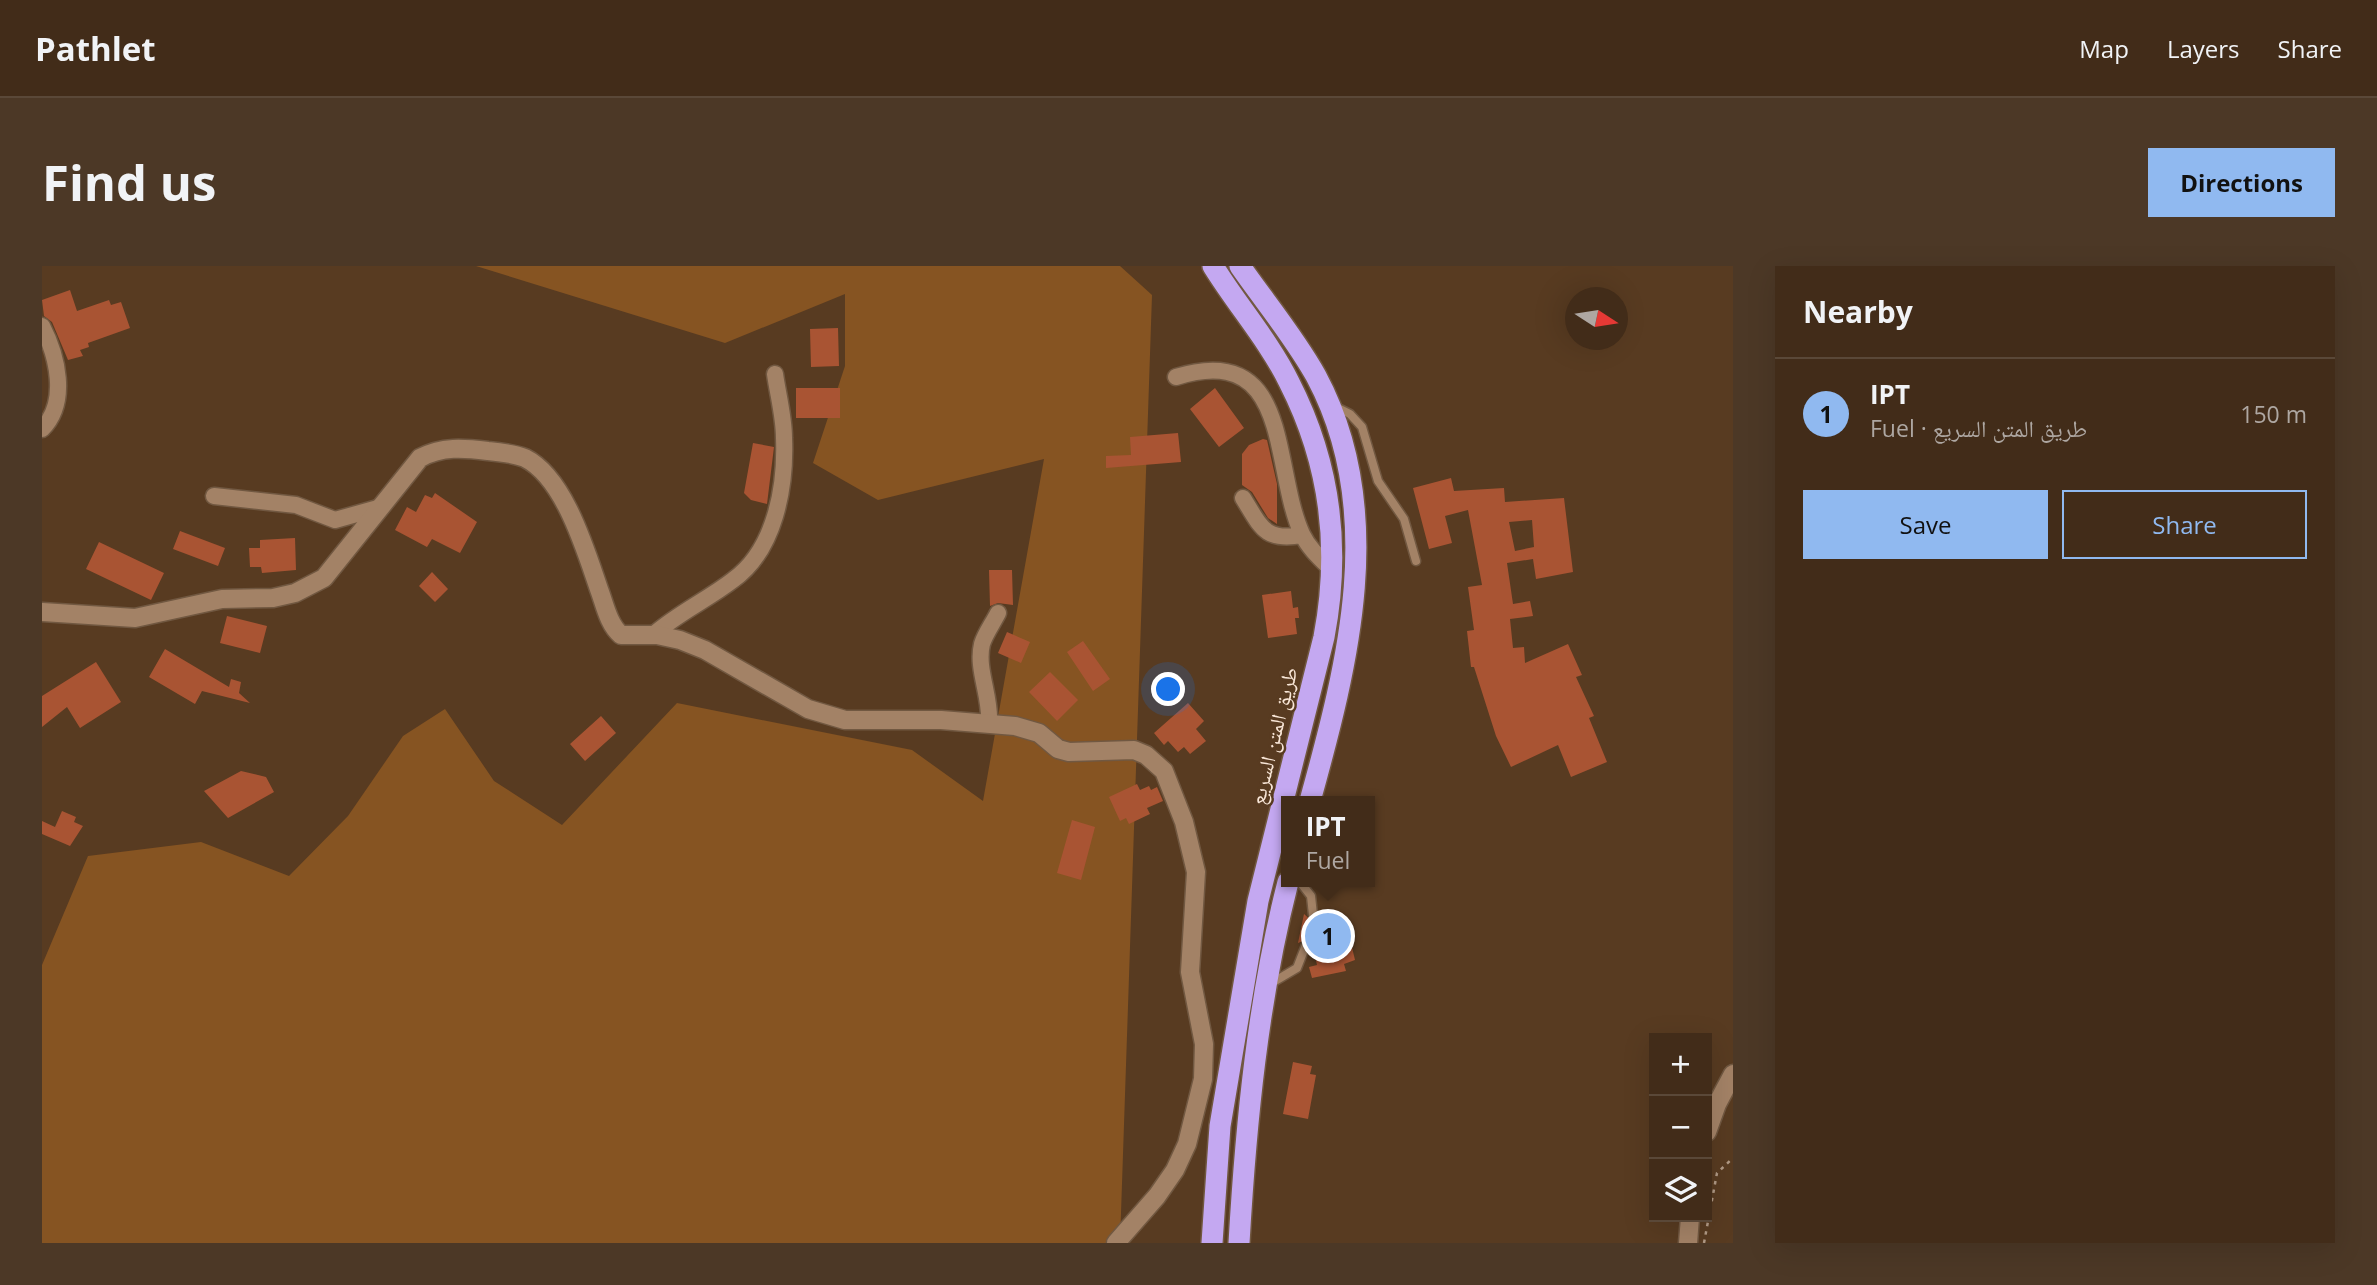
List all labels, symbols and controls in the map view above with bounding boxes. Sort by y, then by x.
text: Pathlet [35,26,156,71]
text: Map [2079,32,2129,65]
text: Layers [2167,32,2240,65]
text: Share [2278,32,2342,65]
button: Directions [2148,148,2335,217]
text: Find us [42,149,216,215]
north arrow [1565,287,1628,350]
text: Nearby [1803,291,1913,332]
text: IPT [1870,376,1910,412]
text: 1 [1819,398,1833,430]
text: 150 m [2240,398,2307,430]
text: Fuel · طريق المتن السريع [1870,412,2087,444]
button: Save [1803,490,2048,559]
button: Share [2062,490,2307,559]
street label: طريق المتن السريع [1242,664,1304,808]
your location [1151,672,1185,706]
popup [1281,796,1375,887]
text: IPT [1306,808,1346,844]
text: Fuel [1306,844,1350,876]
pin: 1 [1305,910,1351,962]
map controls [1649,1033,1712,1222]
button: + [1649,1033,1712,1096]
button: − [1649,1096,1712,1159]
button: layers [1649,1159,1712,1222]

